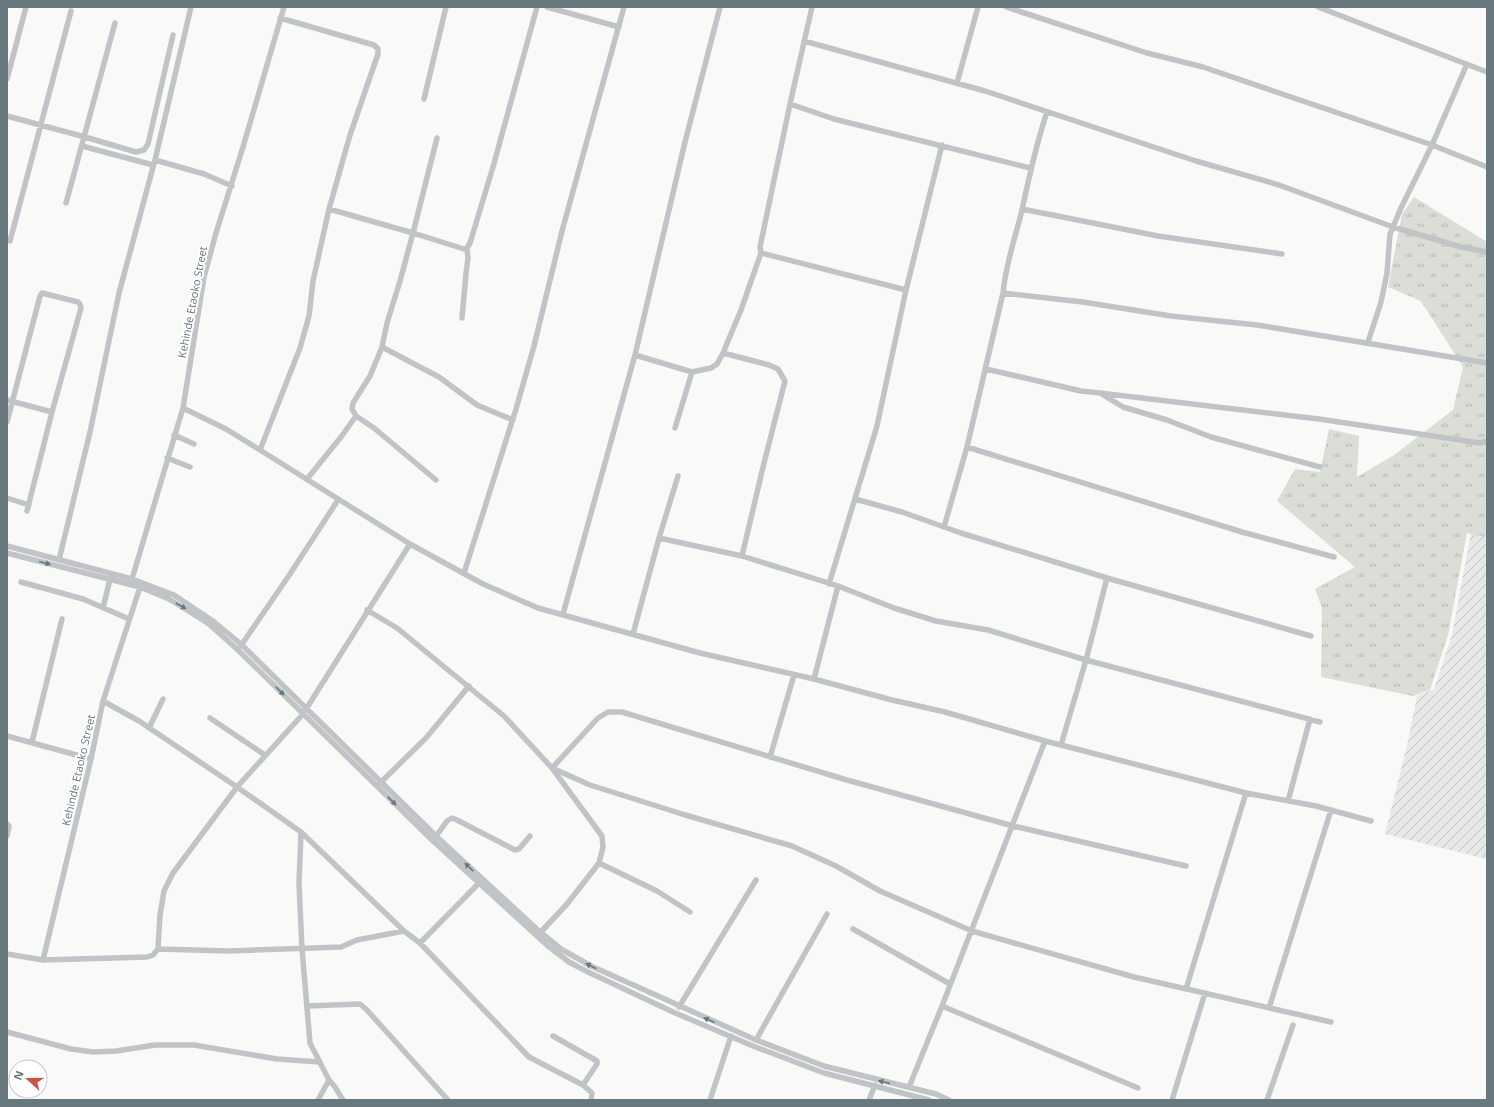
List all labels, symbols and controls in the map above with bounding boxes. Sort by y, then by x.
street label: Kehinde Etaoko Street [174,245,210,359]
one-way arrow [39,560,51,566]
one-way arrow [175,603,187,610]
one-way arrow [275,686,285,696]
street label: Kehinde Etaoko Street [58,713,98,827]
one-way arrow [387,796,397,806]
one-way arrow [464,862,474,872]
one-way arrow [585,963,597,969]
one-way arrow [704,1017,715,1023]
north arrow [8,1059,48,1099]
text: N [10,1068,27,1082]
one-way arrow [878,1078,891,1084]

